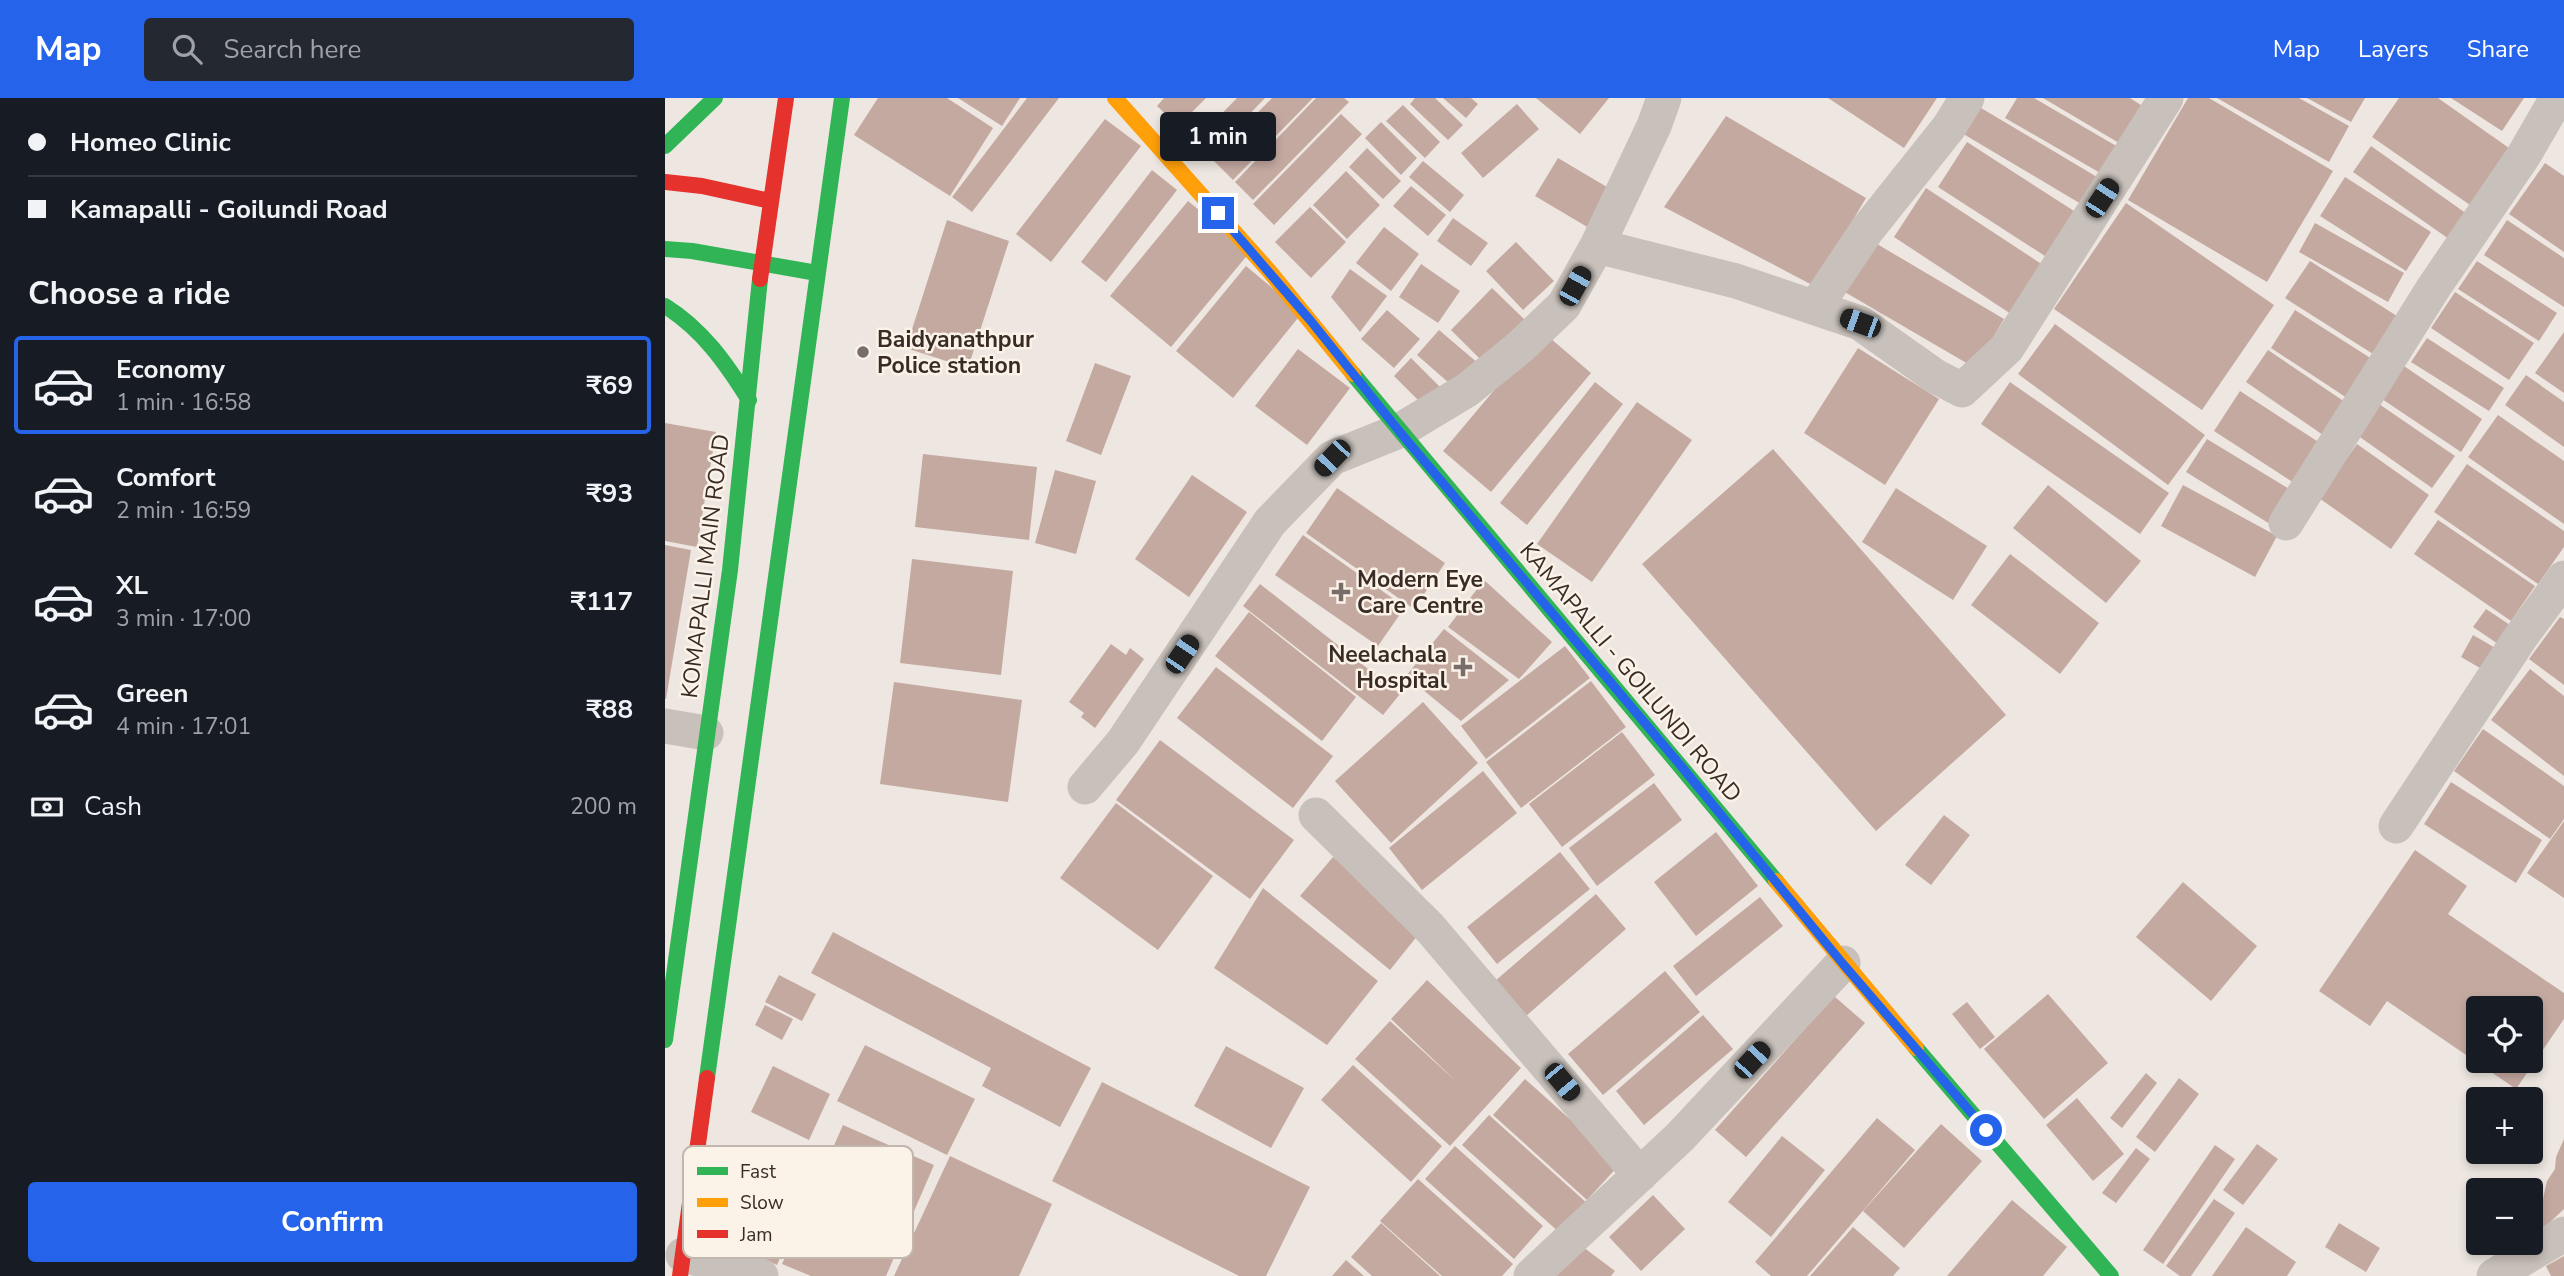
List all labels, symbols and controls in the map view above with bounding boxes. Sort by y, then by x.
search box [144,18,634,81]
text: Map [35,27,102,72]
icon: search [168,30,206,68]
text: Search here [224,32,361,67]
text: Map [2273,33,2320,65]
text: Layers [2358,33,2429,65]
text: Share [2467,33,2529,65]
callout: 1 min [1160,111,1276,160]
text: 1 min [1188,121,1248,152]
text: Homeo Clinic [70,125,231,160]
car [2082,175,2123,221]
text: Kamapalli - Goilundi Road [70,192,388,227]
route end [1202,197,1234,229]
car [1556,263,1595,309]
text: Choose a ride [28,272,230,315]
car [1837,306,1884,340]
place label: Baidyanathpur Police station [877,324,1034,381]
marker: Baidyanathpur Police station [855,344,871,360]
text: Economy [116,352,225,387]
icon: car [32,354,95,417]
text: ₹69 [586,368,633,403]
text: 1 min · 16:58 [116,387,251,418]
street label: KOMAPALLI MAIN ROAD [674,432,737,700]
car [1310,436,1355,480]
text: Comfort [116,460,216,495]
icon: car [32,462,95,525]
text: ₹93 [586,476,633,511]
text: 2 min · 16:59 [116,495,251,526]
street label: KAMAPALLI - GOILUNDI ROAD [1513,536,1749,809]
place label: Modern Eye Care Centre [1357,564,1483,621]
text: XL [116,568,148,603]
icon: car [32,570,95,633]
marker: Modern Eye Care Centre [1331,582,1351,602]
text: ₹117 [571,584,633,619]
text: 3 min · 17:00 [116,603,251,634]
car [1162,631,1203,677]
place label: Neelachala Hospital [1328,639,1448,696]
marker: Neelachala Hospital [1453,657,1473,677]
text: Green [116,676,189,711]
icon: car [32,678,95,741]
text: ₹88 [586,692,633,727]
text: 4 min · 17:01 [116,711,251,742]
icon: cash [28,788,66,826]
text: Cash [84,789,142,824]
text: 200 m [570,791,637,822]
map controls [2466,996,2543,1255]
button: locate [2466,996,2543,1073]
car [1730,1037,1775,1083]
car [1541,1059,1584,1105]
button: + [2466,1087,2543,1164]
route start [1970,1114,2002,1146]
legend [683,1146,913,1258]
text: Fast [740,1159,776,1185]
button: − [2466,1178,2543,1255]
button: Confirm [28,1182,637,1262]
text: Slow [740,1190,784,1216]
text: Jam [739,1222,773,1248]

